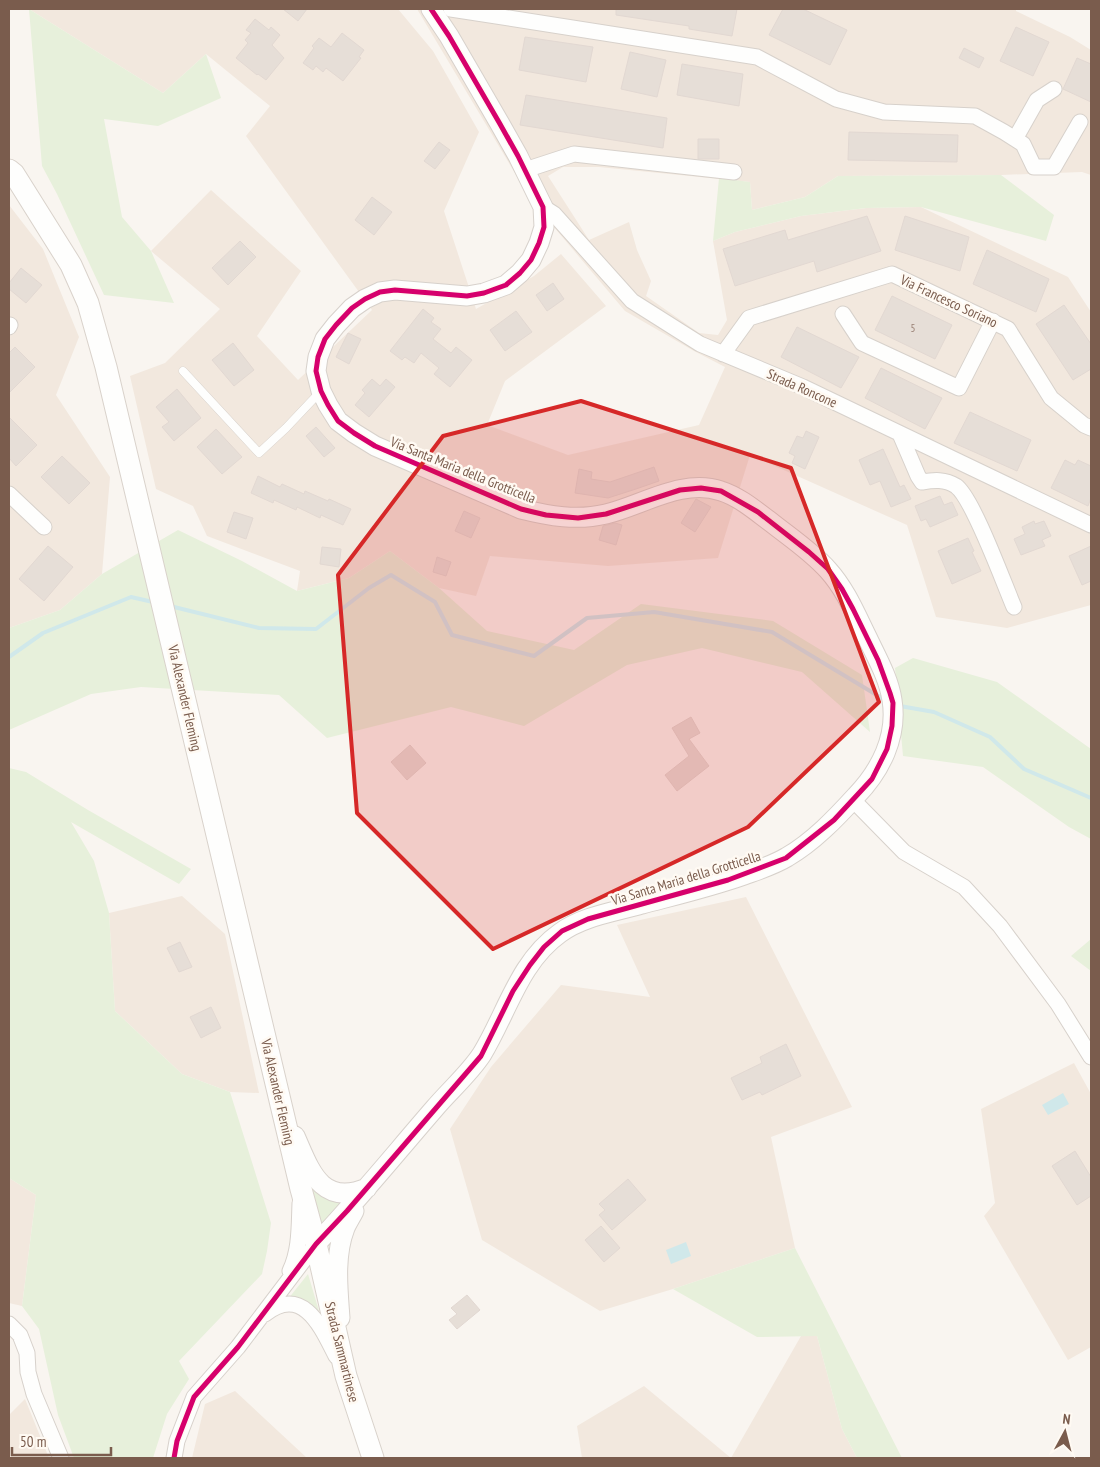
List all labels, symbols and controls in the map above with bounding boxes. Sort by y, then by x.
street label: Via Francesco Soriano [897,270,1000,331]
house number: 5 [911,321,916,335]
street label: Strada Roncone [764,365,840,412]
street label: Via Santa Maria della Grotticella [387,432,538,507]
street label: Via Alexander Fleming [164,642,206,753]
street label: Via Santa Maria della Grotticella [608,847,763,910]
street label: Via Alexander Fleming [257,1036,299,1147]
street label: Strada Sammartinese [321,1300,363,1404]
north arrow [1040,1407,1090,1457]
text: N [1062,1410,1071,1428]
scale bar [12,1424,111,1456]
text: 50 m [20,1432,46,1451]

